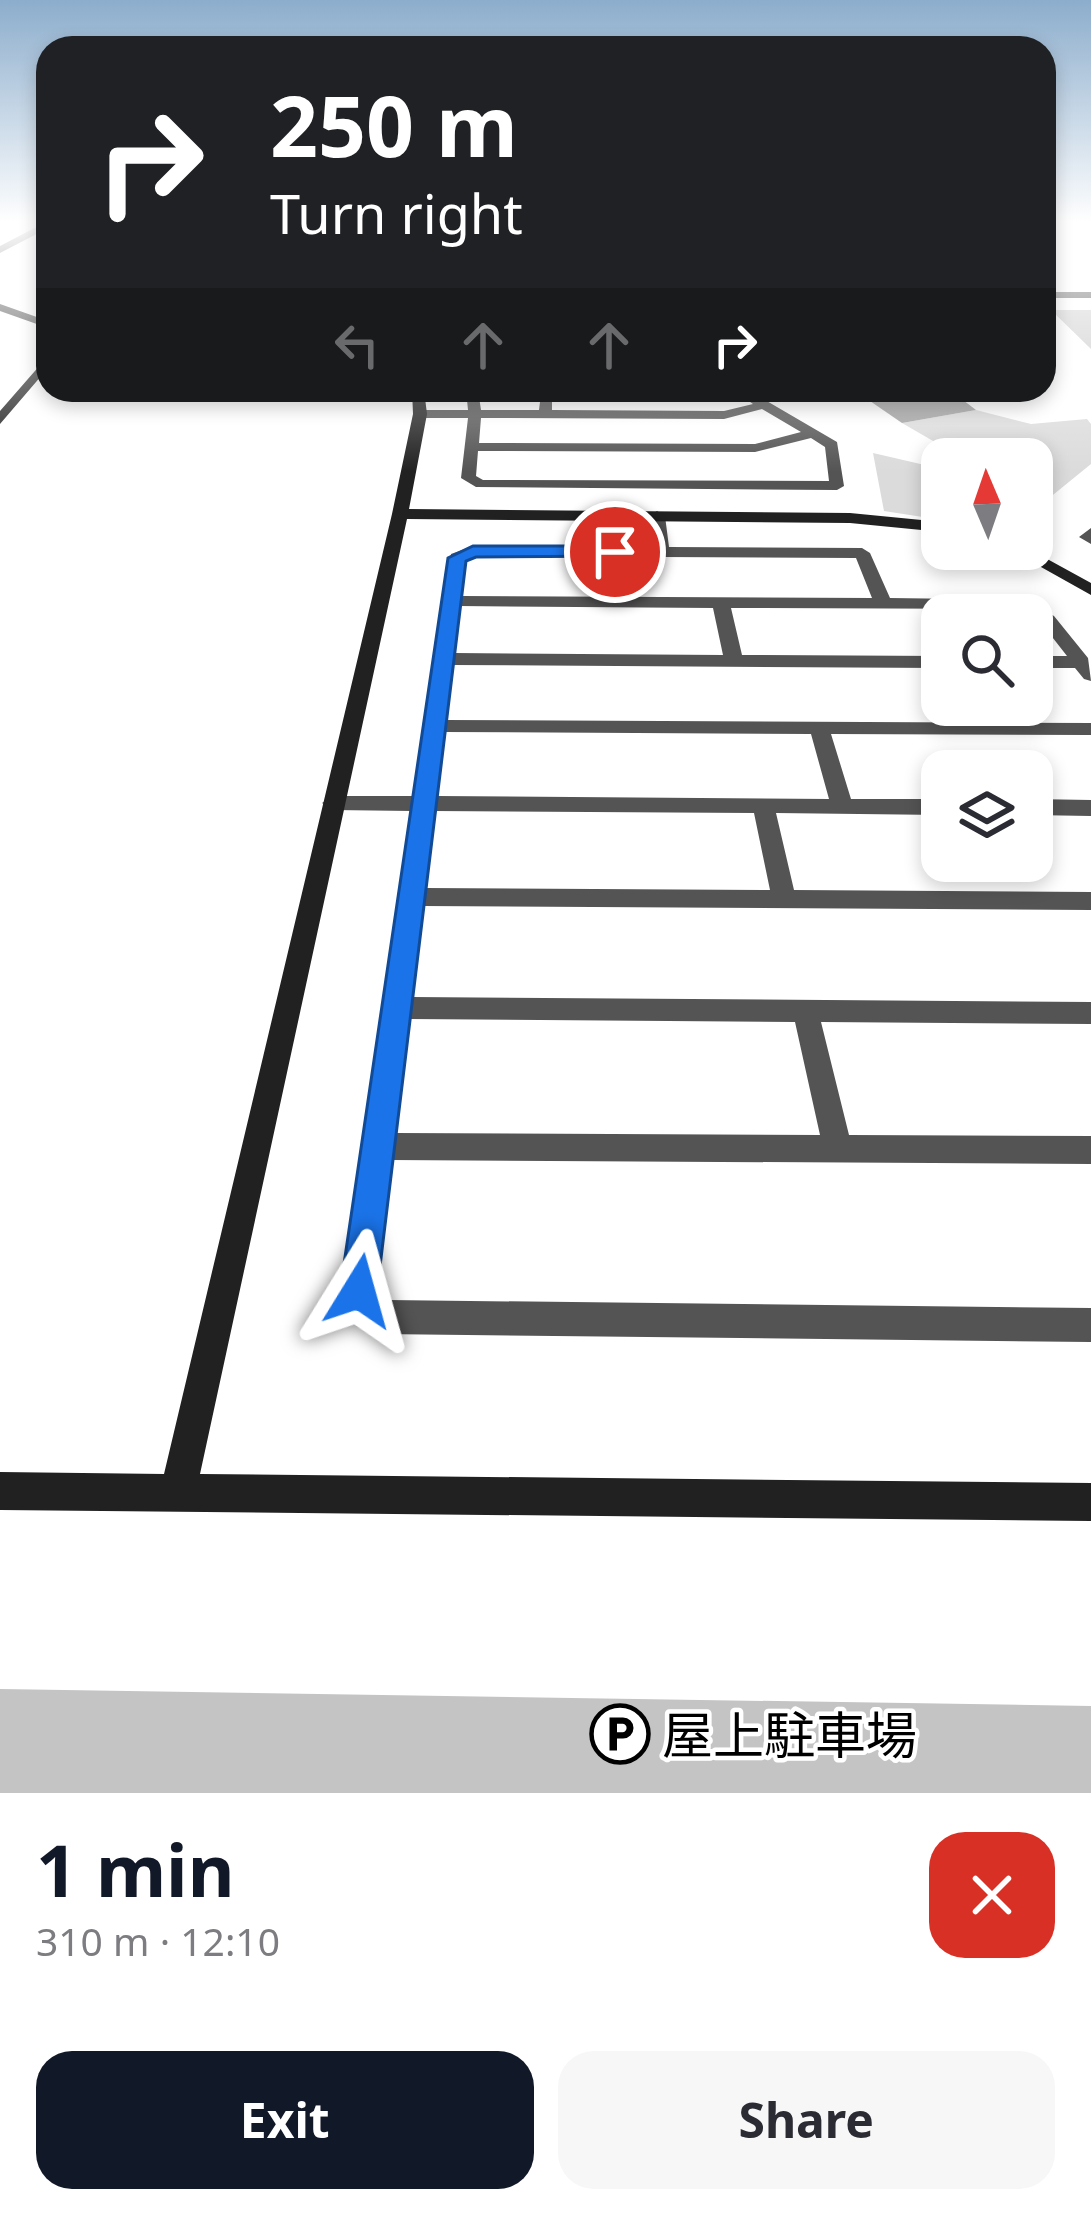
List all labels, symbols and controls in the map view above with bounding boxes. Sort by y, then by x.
text: 250 m [270,67,518,182]
icon: right [72,84,228,240]
text: Turn right [270,176,523,250]
icon: left [324,312,390,378]
icon: ahead [450,312,516,378]
icon: ahead [576,312,642,378]
icon: right [702,312,768,378]
north arrow [921,438,1053,570]
map controls [921,438,1053,882]
pin [564,501,666,603]
icon: arrive [582,519,648,585]
button: search [921,594,1053,726]
button: layers [921,750,1053,882]
position arrow [296,1228,422,1354]
place label: 屋上駐車場 [662,1699,917,1769]
parking icon: 屋上駐車場 [589,1703,651,1765]
text: 1 min [36,1820,234,1918]
button: close [929,1832,1055,1958]
text: 310 m · 12:10 [36,1914,280,1967]
button: Exit [36,2051,534,2189]
button: Share [558,2051,1055,2189]

